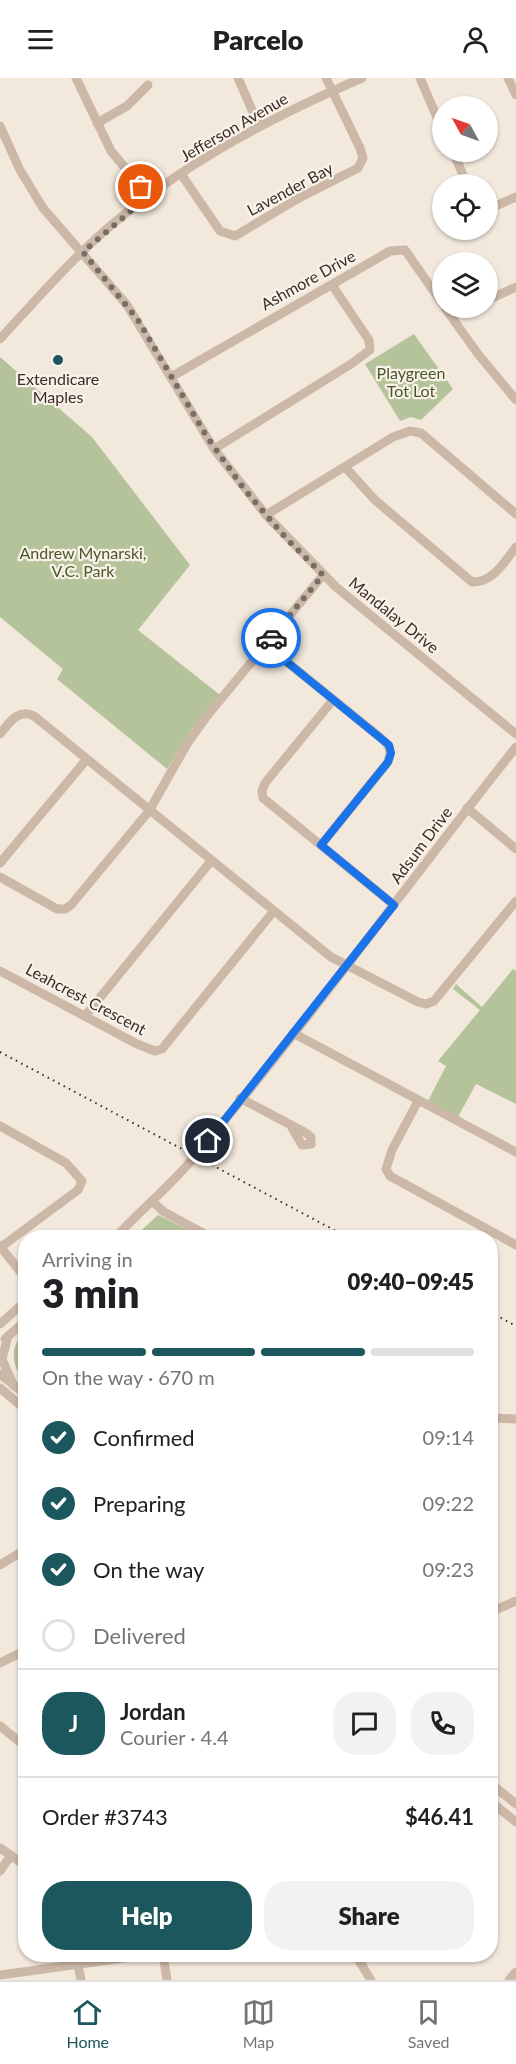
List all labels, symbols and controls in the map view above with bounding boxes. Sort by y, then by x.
icon: menu [24,23,57,56]
text: Parcelo [213,23,303,56]
icon: person [459,23,492,56]
street label: Jefferson Avenue [177,88,291,165]
north arrow [432,96,498,162]
map controls [432,96,498,318]
street label: Lavender Bay [244,158,337,219]
pin [115,161,166,212]
icon: bag [124,170,157,203]
button: locate [432,174,498,240]
street label: Ashmore Drive [257,246,358,313]
button: layers [432,252,498,318]
marker: Extendicare Maples [51,353,65,367]
park label: Playgreen Tot Lot [377,363,445,400]
place label: Extendicare Maples [17,369,99,406]
park label: Andrew Mynarski, V.C. Park [20,543,147,580]
street label: Mandalay Drive [346,573,443,657]
courier [241,608,301,668]
icon: car [255,622,288,655]
street label: Adsum Drive [386,803,456,887]
street label: Leahcrest Crescent [23,959,150,1038]
pin [182,1115,233,1166]
icon: home [191,1124,224,1157]
text: Arriving in [42,1247,133,1271]
text: 09:40–09:45 [348,1268,474,1295]
text: 3 min [42,1270,139,1316]
text: On the way · 670 m [42,1365,215,1389]
icon: check [42,1421,75,1454]
text: Confirmed [93,1424,195,1451]
text: 09:14 [423,1425,474,1449]
icon: check [42,1487,75,1520]
text: Preparing [93,1490,185,1517]
text: 09:22 [423,1491,474,1515]
icon: check [42,1553,75,1586]
text: On the way [93,1556,204,1583]
text: 09:23 [423,1557,474,1581]
text: Delivered [93,1622,186,1649]
button: chat [333,1692,396,1755]
button: phone [411,1692,474,1755]
text: Jordan [120,1698,186,1725]
text: J [69,1710,78,1737]
text: Courier · 4.4 [120,1725,229,1749]
text: Order #3743 [42,1803,168,1830]
text: $46.41 [405,1803,474,1830]
button: Help [42,1881,252,1950]
button: Share [264,1881,474,1950]
tab: Home [66,1996,109,2051]
tab: Map [242,1996,275,2051]
tab: Saved [408,1996,450,2051]

